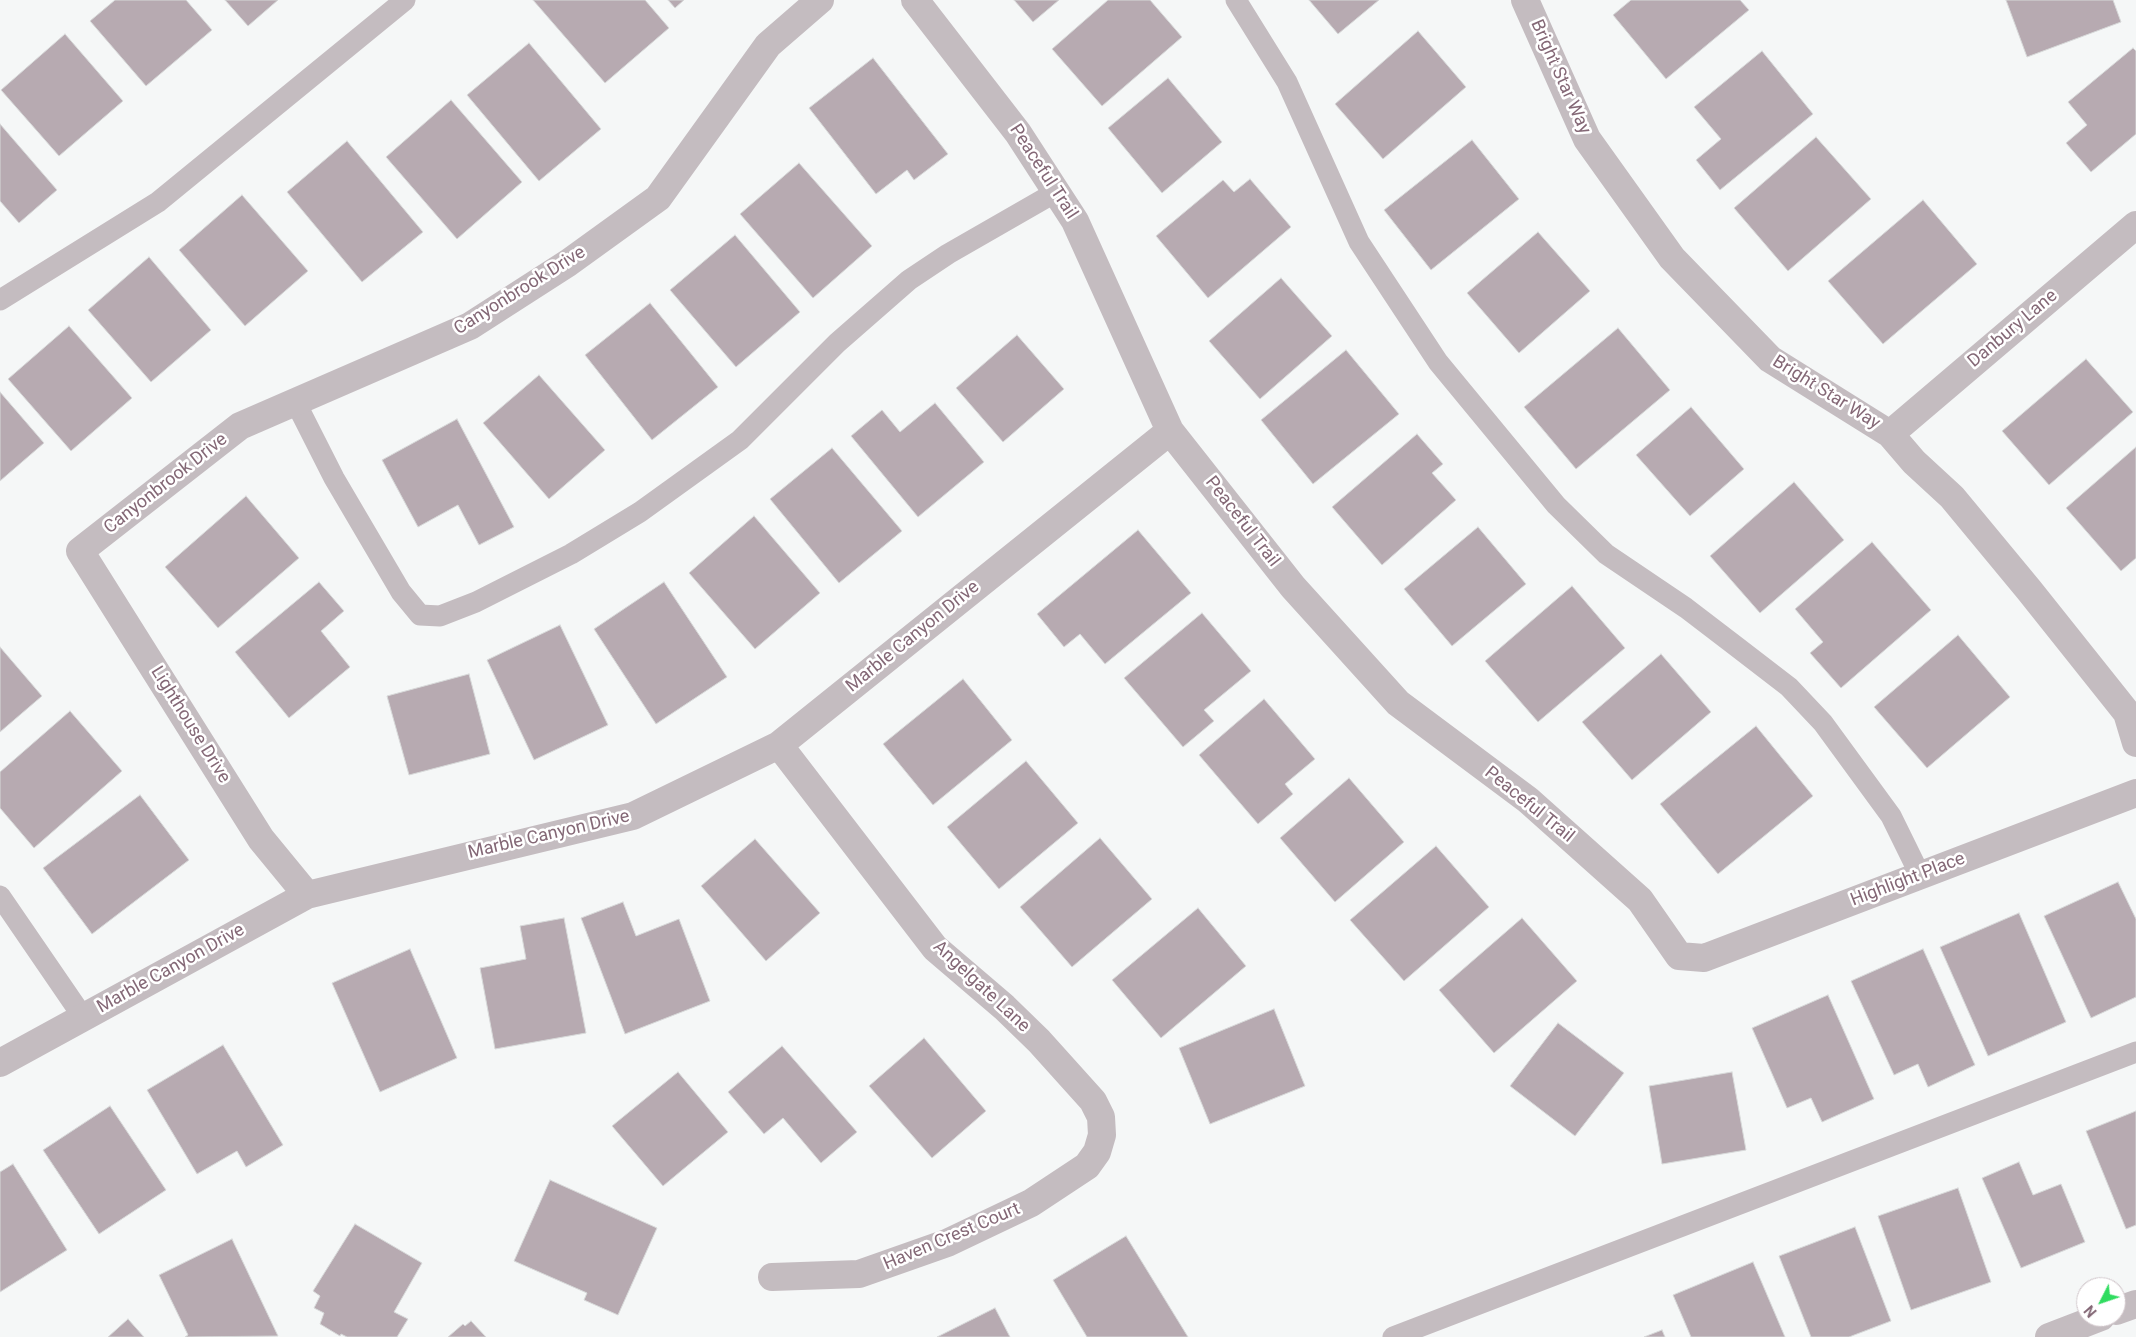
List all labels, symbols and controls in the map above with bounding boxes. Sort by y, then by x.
street label: Bright Star Way [1525,16,1595,138]
street label: Peaceful Trail [1004,120,1082,224]
street label: Canyonbrook Drive [450,242,590,340]
street label: Danbury Lane [1964,285,2062,373]
street label: Bright Star Way [1768,351,1884,435]
street label: Canyonbrook Drive [100,429,232,539]
street label: Peaceful Trail [1200,472,1284,572]
street label: Marble Canyon Drive [842,577,984,697]
street label: Lighthouse Drive [145,663,235,787]
street label: Peaceful Trail [1480,762,1578,848]
street label: Marble Canyon Drive [466,806,632,864]
street label: Highlight Place [1848,848,1968,912]
street label: Marble Canyon Drive [94,920,248,1018]
street label: Angelgate Lane [928,937,1034,1037]
street label: Haven Crest Court [880,1198,1024,1276]
north arrow [2076,1277,2126,1327]
text: N [2081,1302,2100,1320]

